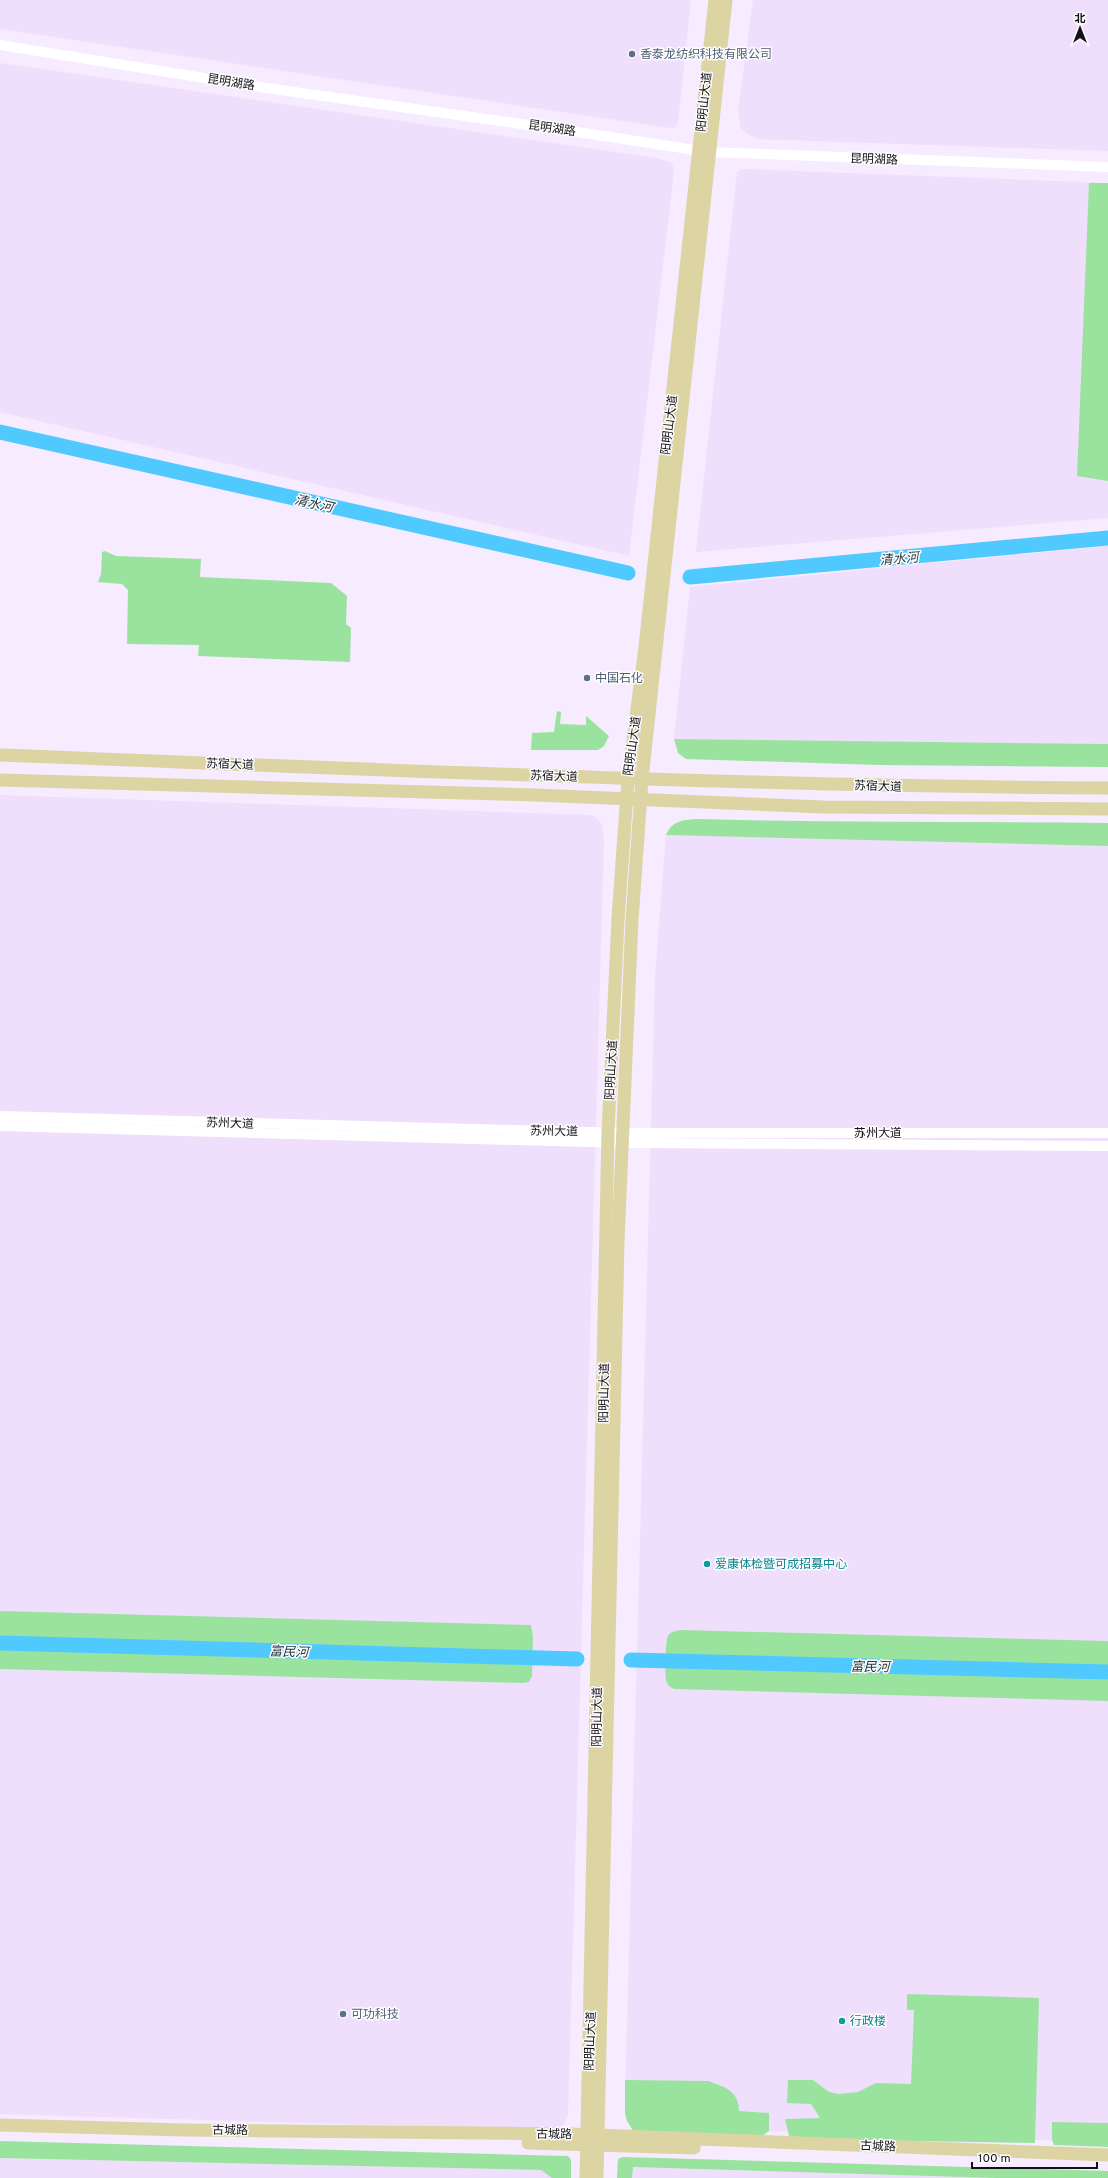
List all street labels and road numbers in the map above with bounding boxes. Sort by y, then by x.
street label: 昆明湖路 [206,71,256,95]
street label: 阳明山大道 [694,71,716,133]
street label: 昆明湖路 [527,118,577,140]
street label: 昆明湖路 [850,151,898,169]
street label: 阳明山大道 [658,394,682,456]
street label: 阳明山大道 [621,715,645,777]
street label: 苏宿大道 [206,756,254,774]
street label: 苏宿大道 [530,768,578,786]
street label: 苏宿大道 [854,778,902,796]
street label: 阳明山大道 [602,1040,622,1100]
street label: 苏州大道 [206,1115,254,1133]
street label: 苏州大道 [530,1124,578,1140]
street label: 苏州大道 [854,1126,902,1142]
street label: 阳明山大道 [596,1363,614,1423]
street label: 阳明山大道 [589,1687,607,1747]
street label: 阳明山大道 [582,2011,600,2071]
street label: 古城路 [212,2123,248,2139]
street label: 古城路 [536,2127,572,2143]
street label: 古城路 [860,2138,896,2156]

